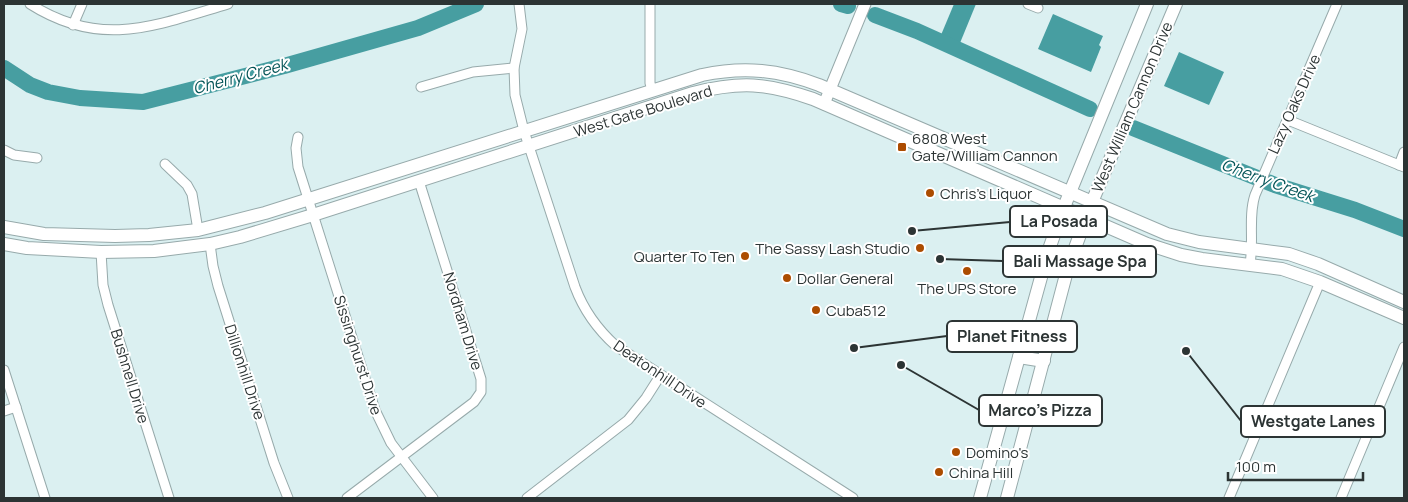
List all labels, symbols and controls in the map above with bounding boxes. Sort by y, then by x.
street label: West William Cannon Drive [1087,18,1178,195]
street label: Lazy Oaks Drive [1263,51,1325,157]
water label: Cherry Creek [190,52,292,99]
street label: West Gate Boulevard [571,80,715,142]
place label: 6808 West Gate/William Cannon [912,128,1058,166]
marker: 6808 West Gate/William Cannon [896,141,908,153]
water label: Cherry Creek [1219,153,1319,208]
place label: Chris’s Liquor [940,183,1033,204]
marker: Chris’s Liquor [924,187,936,199]
callout: La Posada [1010,206,1107,237]
text: La Posada [1020,210,1098,232]
place label: The Sassy Lash Studio [755,238,910,259]
marker: The Sassy Lash Studio [914,242,926,254]
place label: Quarter To Ten [634,246,735,267]
callout: Bali Massage Spa [1003,246,1156,277]
marker: Quarter To Ten [739,250,751,262]
text: Bali Massage Spa [1013,250,1147,272]
marker: The UPS Store [961,265,973,277]
place label: Dollar General [797,268,893,289]
street label: Nordham Drive [438,269,488,373]
marker: Dollar General [781,272,793,284]
place label: The UPS Store [917,278,1017,299]
street label: Sissinghurst Drive [329,292,387,418]
place label: Cuba512 [826,300,886,321]
marker: Cuba512 [810,304,822,316]
callout: Planet Fitness [947,321,1077,352]
street label: Dillionhill Drive [220,322,270,423]
text: Planet Fitness [957,325,1067,347]
street label: Bushnell Drive [106,326,154,426]
street label: Deatonhill Drive [609,335,711,413]
callout: Marco's Pizza [979,395,1102,426]
text: Marco's Pizza [988,399,1092,421]
callout: Westgate Lanes [1241,406,1385,437]
text: Westgate Lanes [1251,410,1375,432]
place label: Domino's [966,442,1028,463]
marker: Domino's [950,446,962,458]
scale bar [1228,450,1363,482]
text: 100 m [1236,456,1276,477]
place label: China Hill [949,462,1013,483]
marker: China Hill [933,466,945,478]

